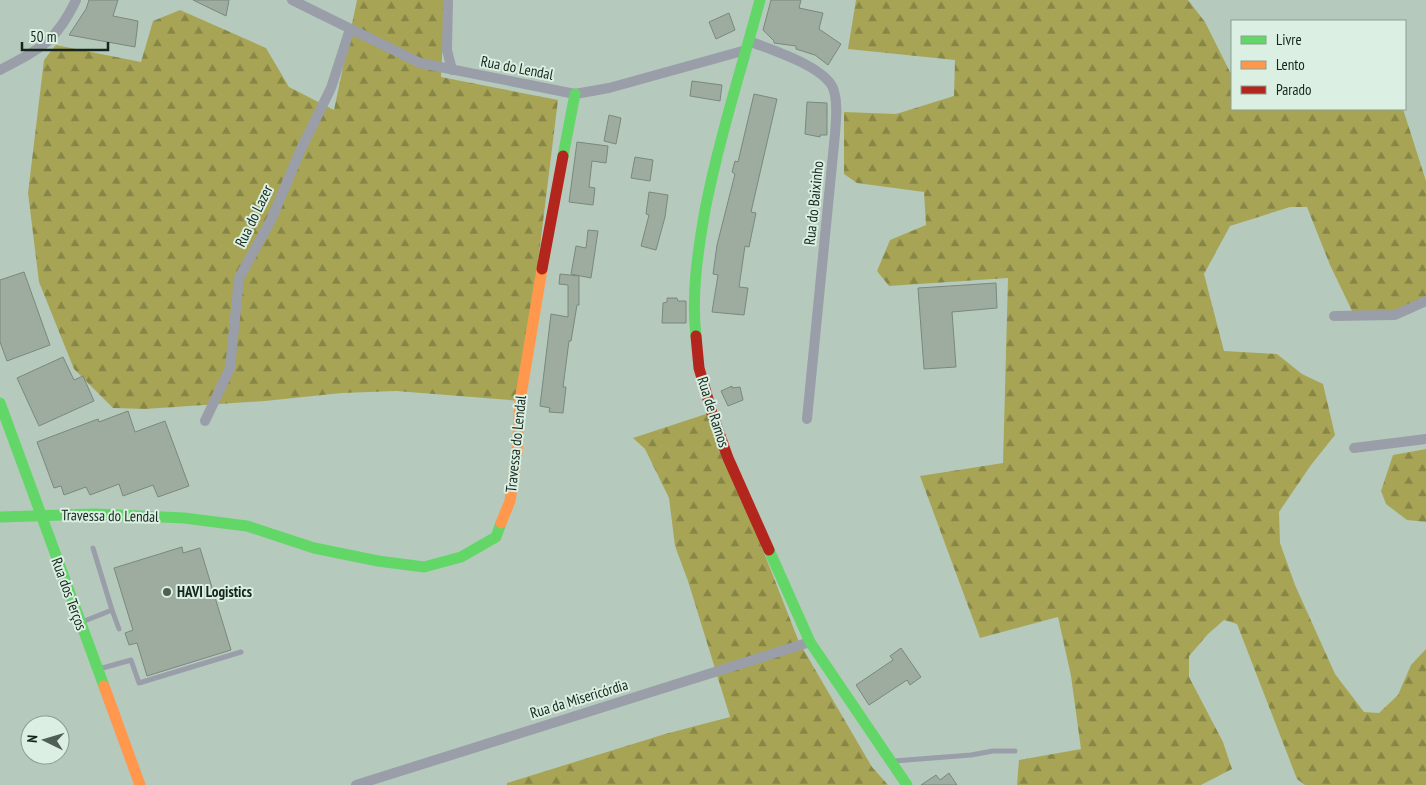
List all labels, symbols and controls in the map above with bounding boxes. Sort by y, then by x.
scale bar [22,20,109,52]
legend [1231,20,1406,110]
text: 50 m [30,27,56,46]
text: Livre [1276,30,1302,49]
street label: Rua do Lendal [479,51,555,84]
text: Lento [1276,55,1305,74]
text: Parado [1276,80,1311,99]
street label: Rua do Baixinho [800,160,827,246]
street label: Rua do Lazer [230,181,277,250]
street label: Rua de Ramos [693,374,734,450]
street label: Travessa do Lendal [501,394,530,493]
street label: Travessa do Lendal [61,505,159,526]
street label: Rua dos Terços [48,555,91,633]
place label: HAVI Logistics [177,582,252,601]
marker: HAVI Logistics [161,586,173,598]
street label: Rua da Misericórdia [528,675,630,722]
north arrow [20,715,70,765]
text: N [23,734,41,743]

